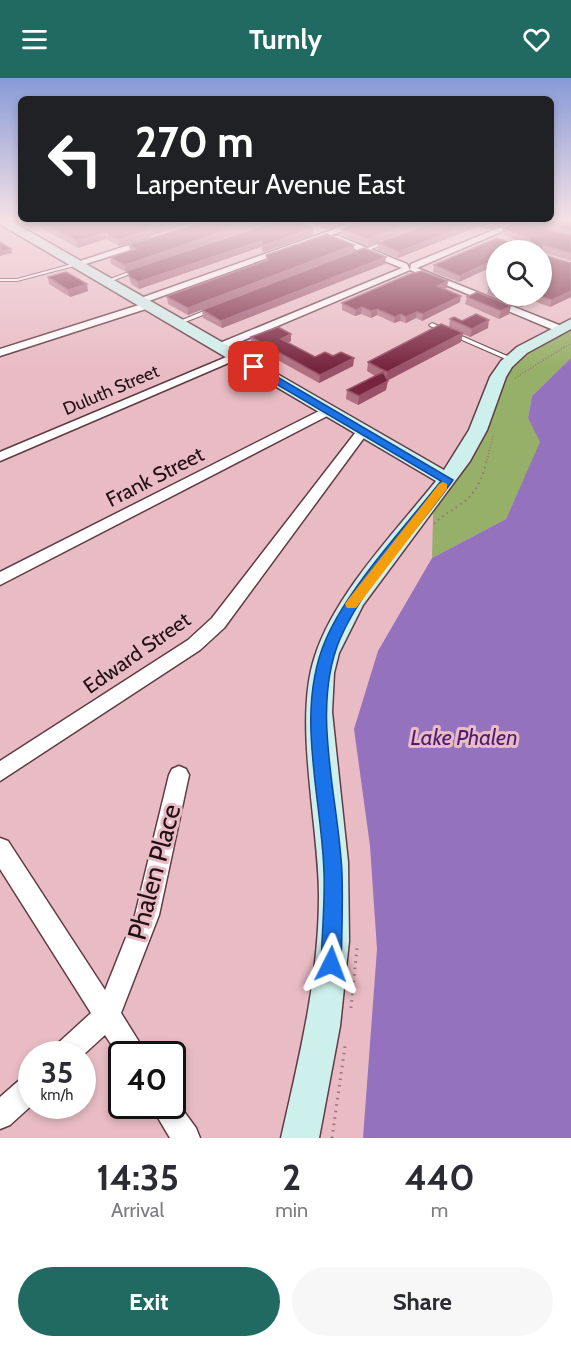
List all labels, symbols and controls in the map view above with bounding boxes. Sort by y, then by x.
icon: menu [18,23,51,56]
text: Turnly [249,23,322,56]
icon: heart [520,23,553,56]
text: 270 m [135,116,254,168]
icon: left [36,120,114,198]
text: Larpenteur Avenue East [135,168,405,201]
map controls [486,240,552,306]
button: search [486,240,552,306]
pin [228,341,279,392]
icon: arrive [237,350,270,383]
street label: Duluth Street [60,360,162,420]
street label: Frank Street [102,441,208,512]
street label: Edward Street [78,607,195,699]
water label: Lake Phalen [411,724,517,751]
street label: Phalen Place [121,801,187,943]
position arrow [299,932,363,996]
speed limit sign: 40 [108,1041,186,1119]
text: 35 [41,1054,73,1091]
text: km/h [41,1086,73,1104]
text: 14:35 [96,1155,179,1199]
text: 2 [282,1155,301,1199]
text: 440 [404,1155,475,1199]
text: Arrival [111,1198,164,1222]
text: min [275,1198,308,1222]
text: m [431,1198,448,1222]
button: Exit [18,1267,280,1336]
button: Share [292,1267,553,1336]

